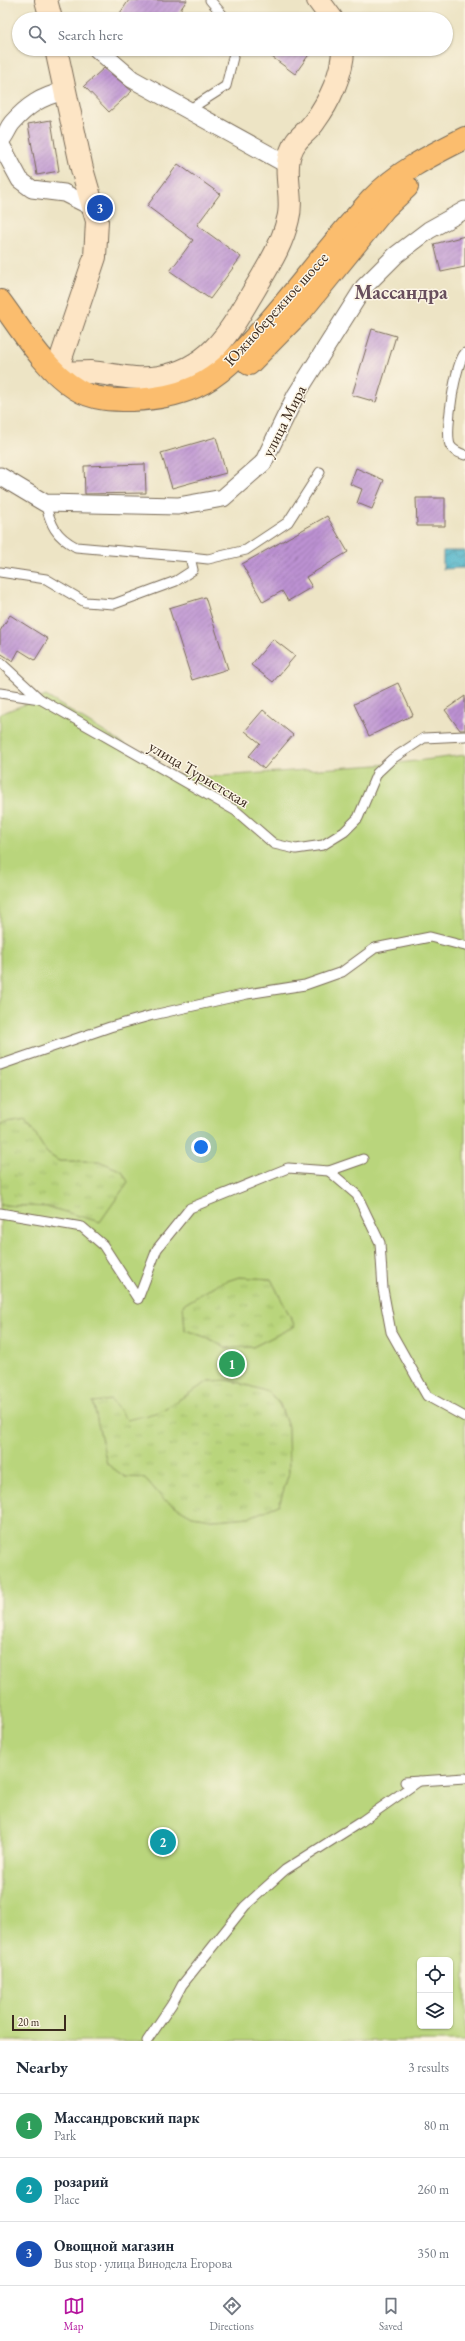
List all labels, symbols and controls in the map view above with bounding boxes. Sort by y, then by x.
search box [12,12,453,56]
icon: search [26,23,48,45]
text: Search here [58,25,123,44]
pin: 3 [87,193,113,223]
street label: Южнобережное шоссе [219,248,333,370]
district label: Массандра [354,279,448,305]
street label: улица Мира [257,381,311,460]
street label: улица Туристская [145,736,253,812]
your location [191,1137,211,1157]
pin: 1 [219,1349,245,1379]
pin: 2 [150,1827,176,1857]
map controls [417,1957,453,2029]
button: locate [417,1957,453,1993]
button: layers [417,1993,453,2029]
scale bar [12,2013,66,2032]
text: 20 m [18,2015,39,2029]
text: Nearby [16,2056,68,2078]
text: 3 results [408,2059,449,2076]
text: Массандровский парк [54,2108,199,2127]
text: 1 [26,2117,32,2134]
text: 80 m [424,2117,449,2134]
text: Park [54,2127,76,2144]
text: розарий [54,2172,109,2191]
text: 2 [26,2181,32,2198]
text: 260 m [418,2181,449,2198]
text: Place [54,2191,80,2208]
text: Овощной магазин [54,2236,174,2255]
text: 3 [26,2245,32,2262]
text: 350 m [418,2245,449,2262]
text: Bus stop · улица Винодела Егорова [54,2255,232,2272]
tab: Map [63,2295,85,2333]
tab: Directions [210,2295,254,2333]
tab: Saved [379,2295,402,2333]

